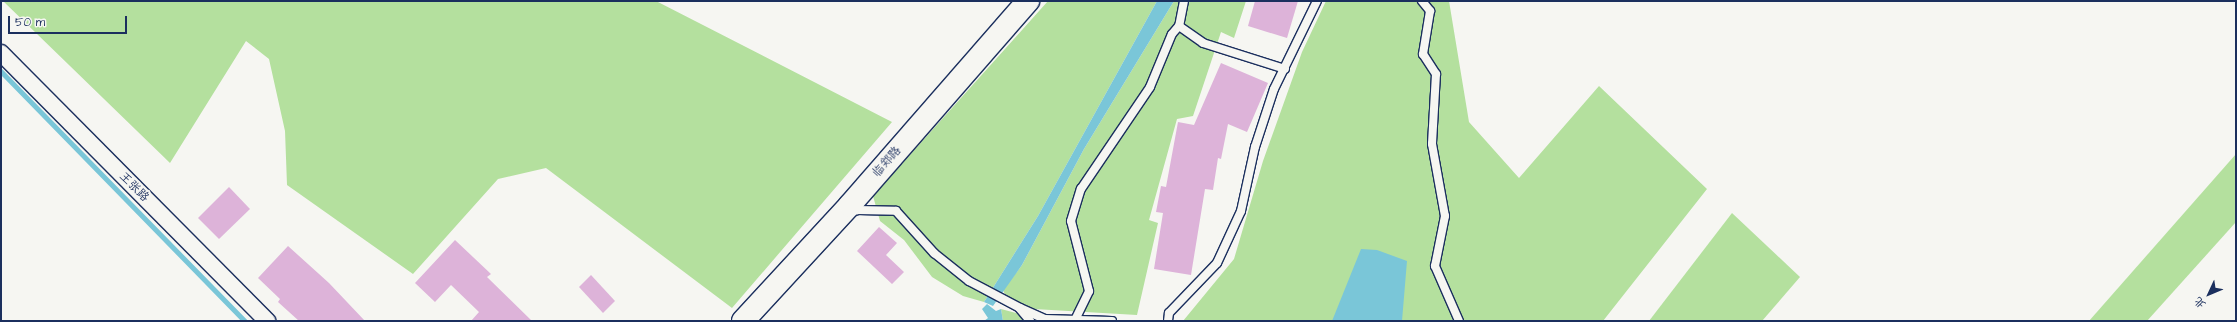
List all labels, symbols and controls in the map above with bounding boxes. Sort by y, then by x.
scale bar [10,8,129,34]
text: 50 m [15,14,45,31]
street label: 临郑路 [870,144,904,180]
street label: 王张路 [116,169,152,205]
north arrow [2189,274,2229,314]
text: 北 [2191,294,2209,312]

